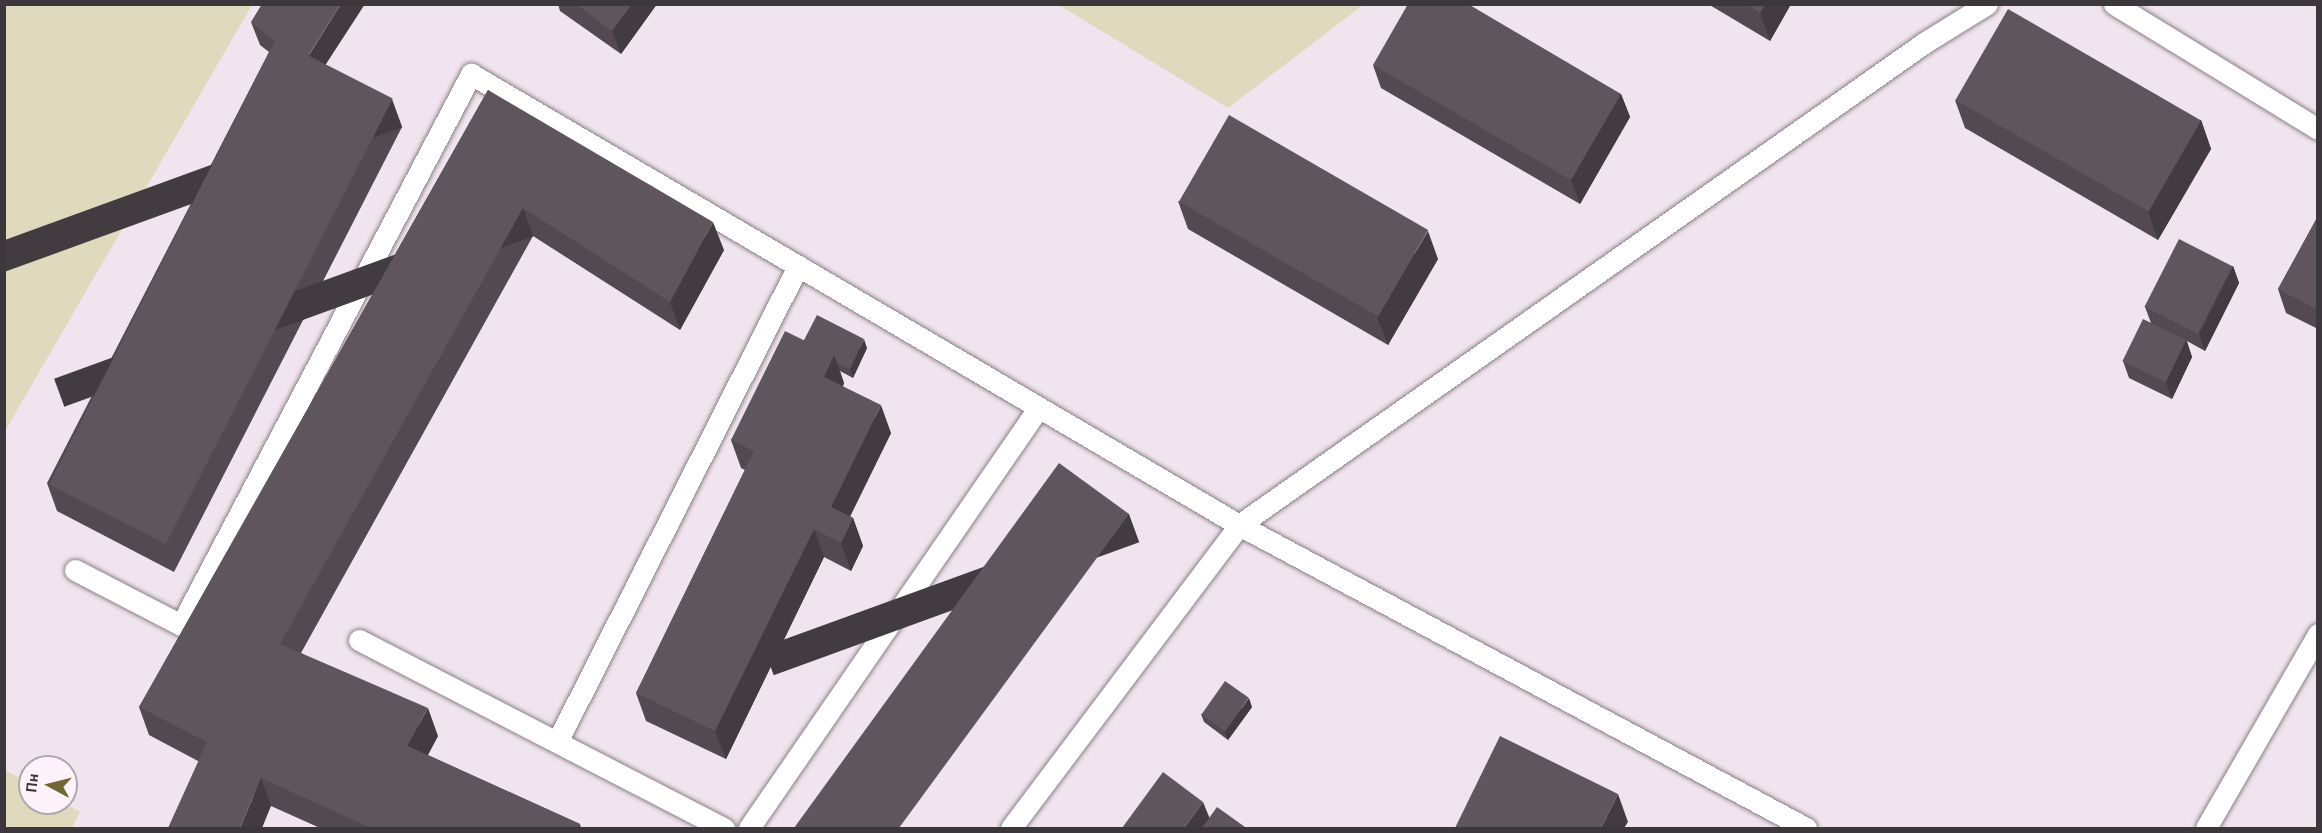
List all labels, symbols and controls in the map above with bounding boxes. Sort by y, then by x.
north arrow [18,755,78,815]
text: Пн [23,772,41,794]

